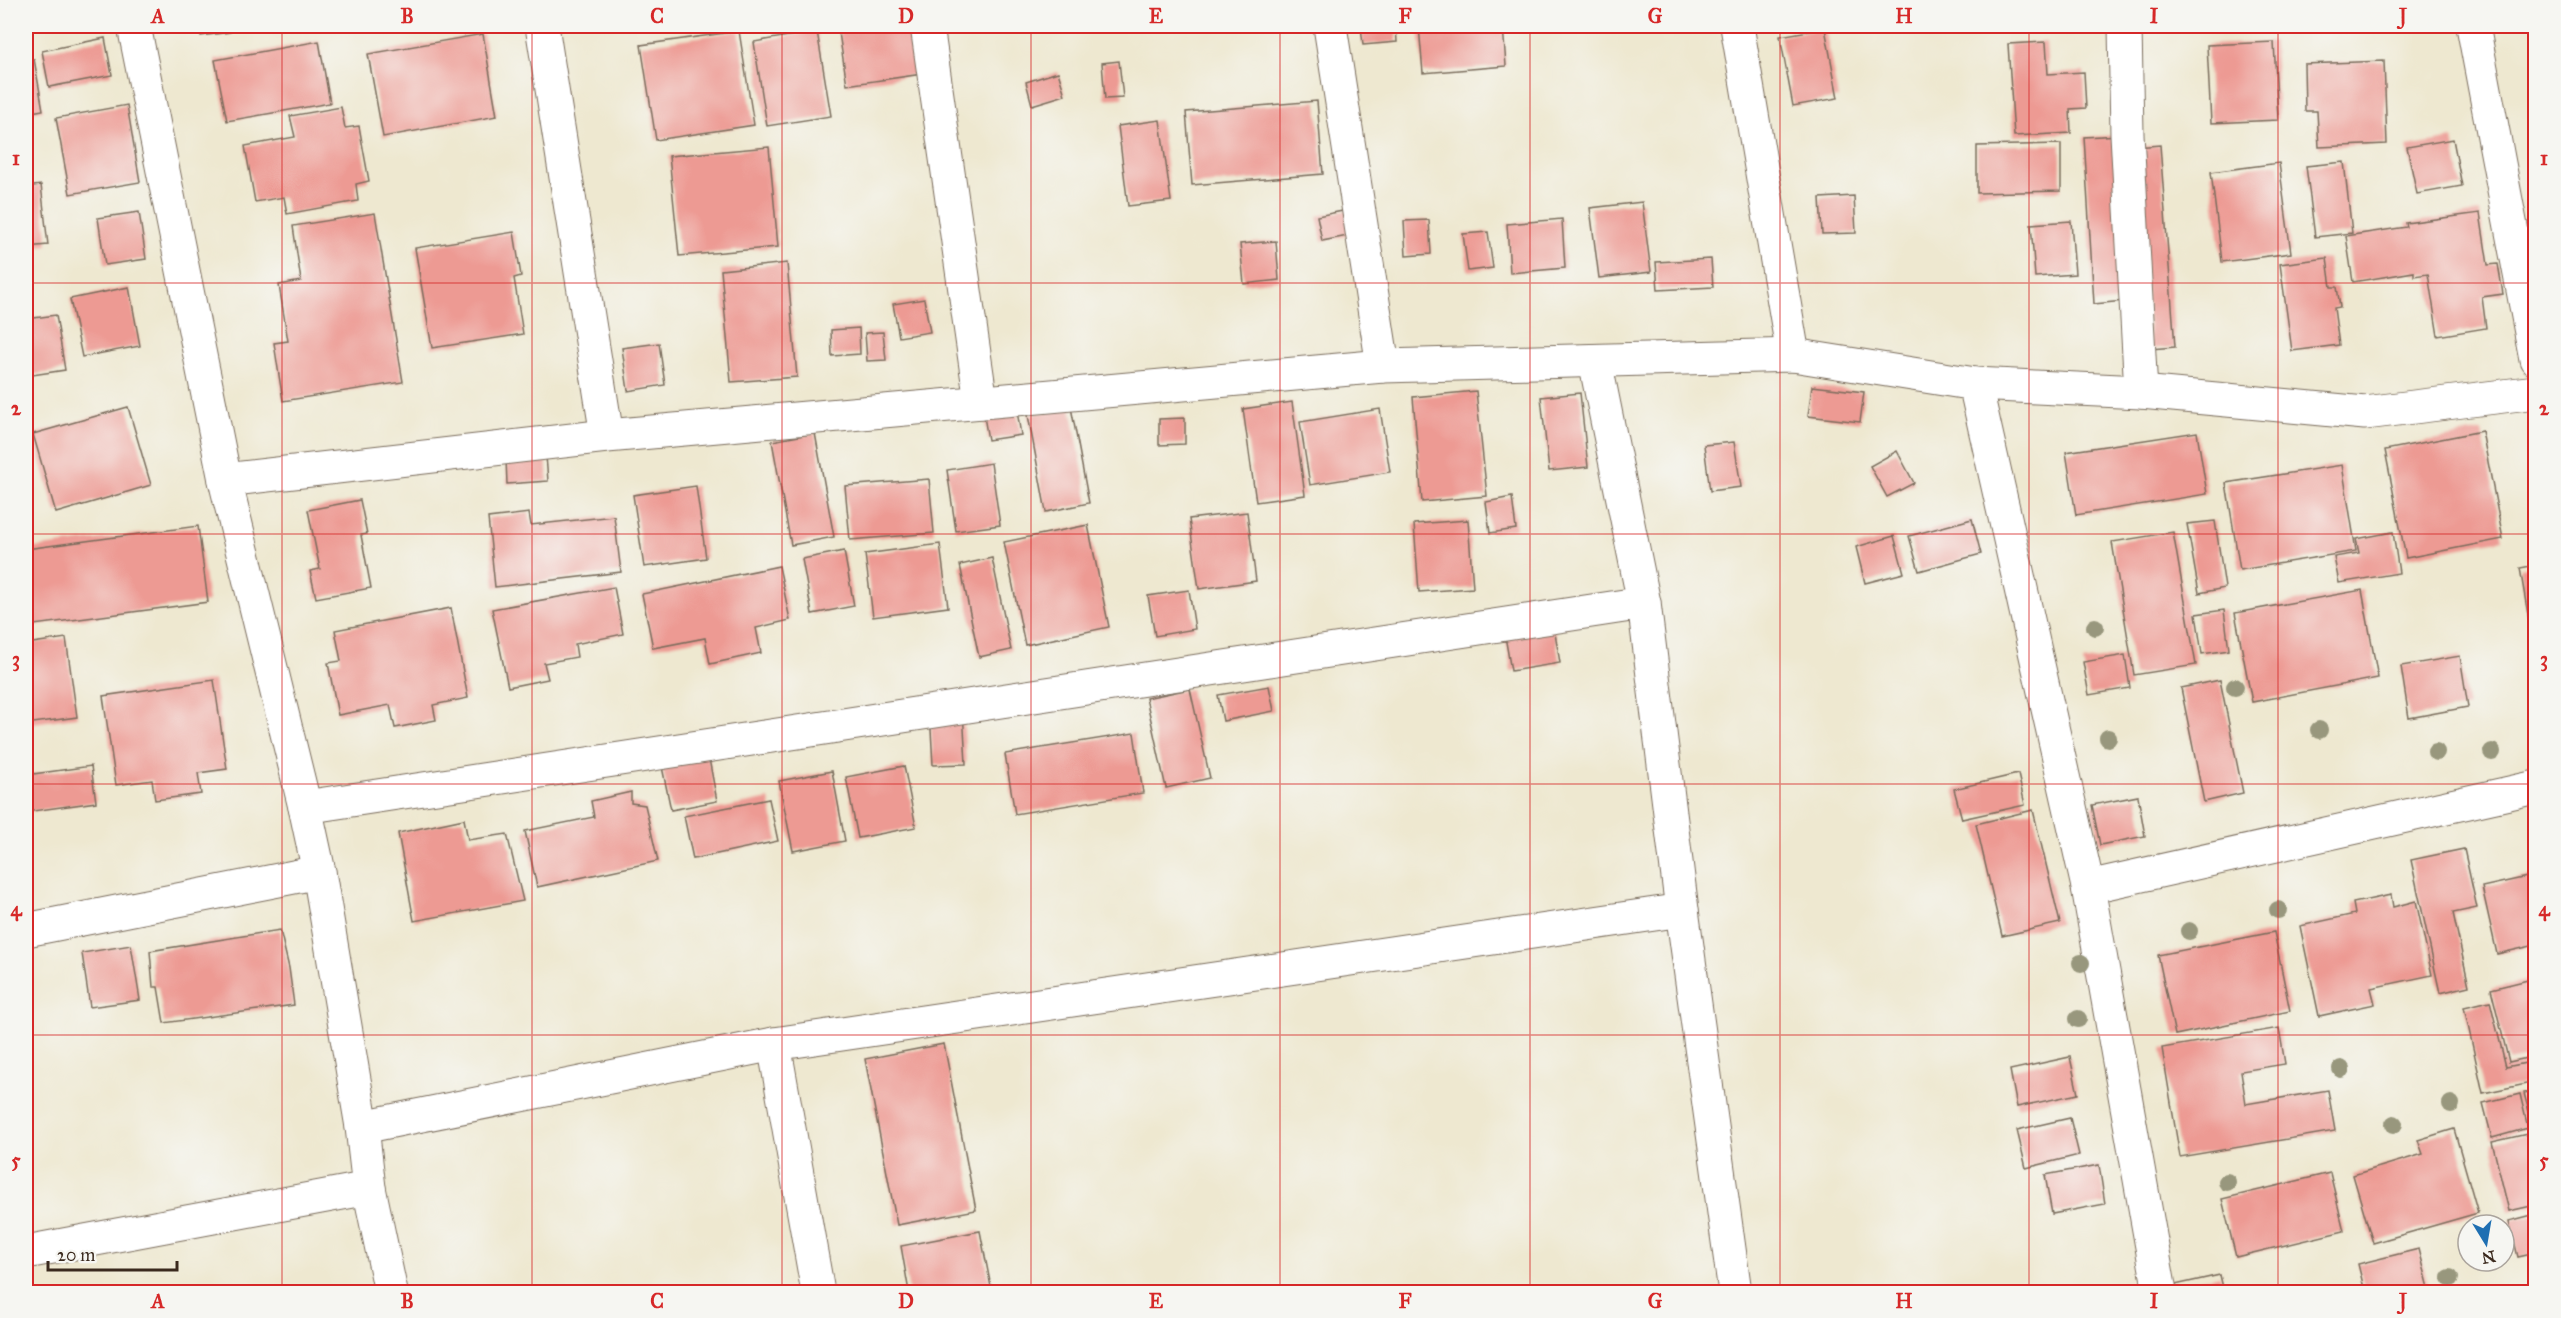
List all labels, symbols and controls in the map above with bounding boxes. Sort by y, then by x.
text: A [149,4,165,28]
text: B [400,4,414,28]
text: C [650,4,664,28]
text: D [898,4,914,28]
text: E [1149,4,1164,28]
text: F [1398,4,1412,28]
text: G [1648,4,1663,28]
text: H [1895,4,1913,28]
text: I [2150,4,2159,28]
text: J [2396,4,2408,30]
text: 1 [12,146,20,170]
text: 1 [2540,146,2548,170]
text: 2 [11,396,22,420]
text: 2 [2539,396,2550,420]
text: 3 [12,647,20,672]
text: 3 [2540,647,2548,672]
text: 4 [10,897,22,922]
text: 4 [2538,897,2550,922]
text: 5 [11,1148,21,1172]
text: 5 [2539,1148,2549,1172]
north arrow [2456,1213,2516,1273]
scale bar [48,1234,177,1272]
text: 20 m [57,1244,95,1266]
text: N [2480,1247,2497,1268]
text: A [149,1289,165,1313]
text: B [400,1289,414,1313]
text: C [650,1289,664,1313]
text: D [898,1289,914,1313]
text: E [1149,1289,1164,1313]
text: F [1398,1289,1412,1313]
text: G [1648,1289,1663,1313]
text: H [1895,1289,1913,1313]
text: I [2150,1289,2159,1313]
text: J [2396,1289,2408,1315]

